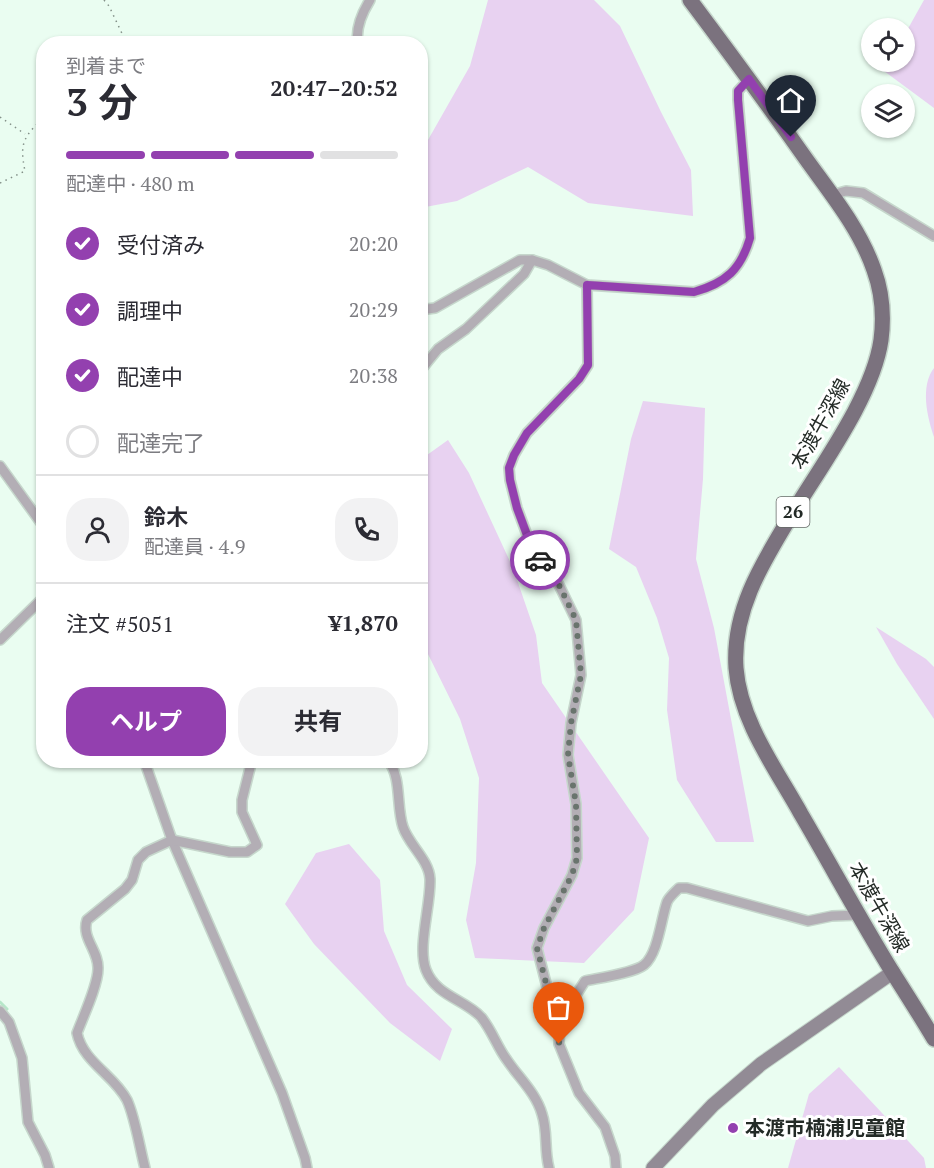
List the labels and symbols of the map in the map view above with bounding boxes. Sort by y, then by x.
pin [765,75,816,137]
street label: 本渡牛深線 [784,373,856,474]
road number: 26 [776,497,810,527]
courier [510,530,570,590]
street label: 本渡牛深線 [843,857,916,957]
pin [533,982,584,1044]
place label: 本渡市楠浦児童館 [745,1114,905,1141]
marker: 本渡市楠浦児童館 [726,1121,740,1135]

